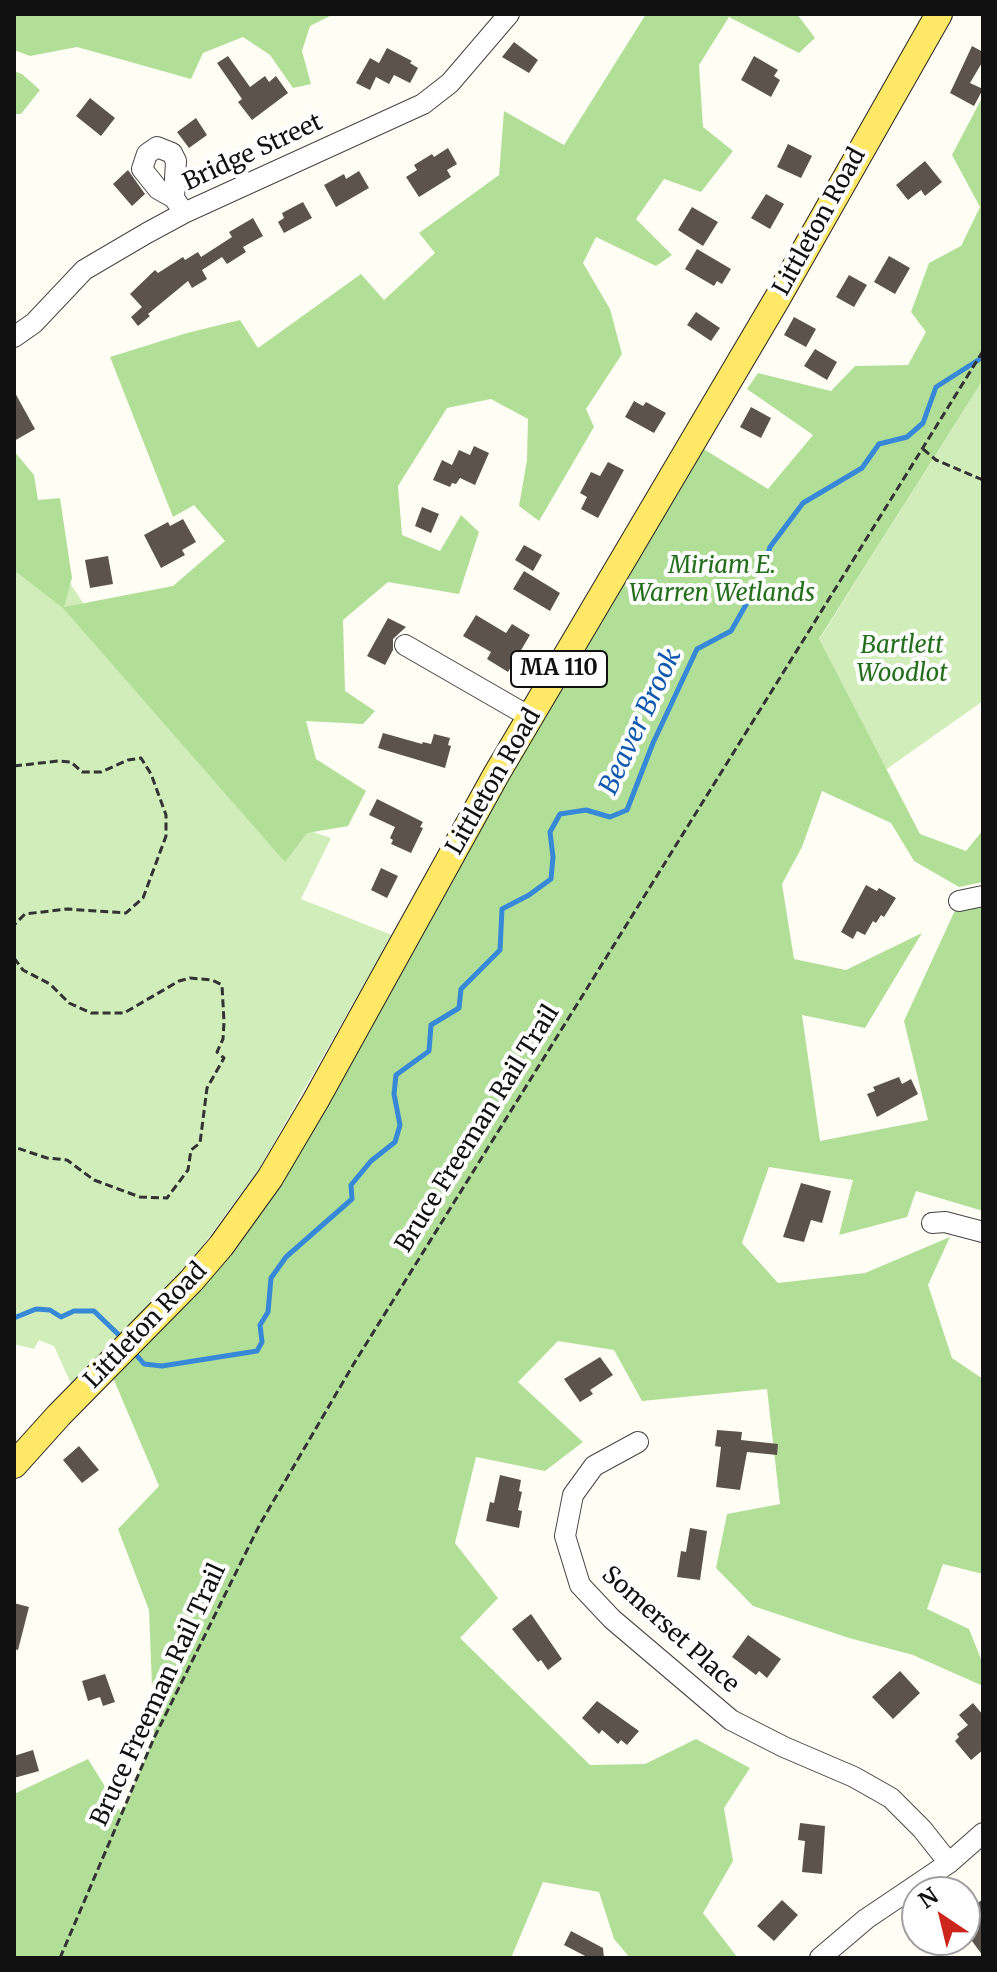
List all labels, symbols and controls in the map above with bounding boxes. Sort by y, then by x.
street label: Bridge Street [179,108,327,198]
street label: Littleton Road [768,143,872,301]
park label: Miriam E. Warren Wetlands [629,552,815,608]
park label: Bartlett Woodlot [857,632,947,688]
water label: Beaver Brook [594,644,688,800]
road number: MA 110 [511,651,607,687]
street label: Littleton Road [441,704,547,860]
street label: Bruce Freeman Rail Trail [390,1000,566,1258]
street label: Littleton Road [79,1257,213,1395]
street label: Bruce Freeman Rail Trail [86,1559,232,1831]
street label: Somerset Place [595,1561,745,1699]
north arrow [901,1876,981,1956]
text: N [913,1882,944,1914]

